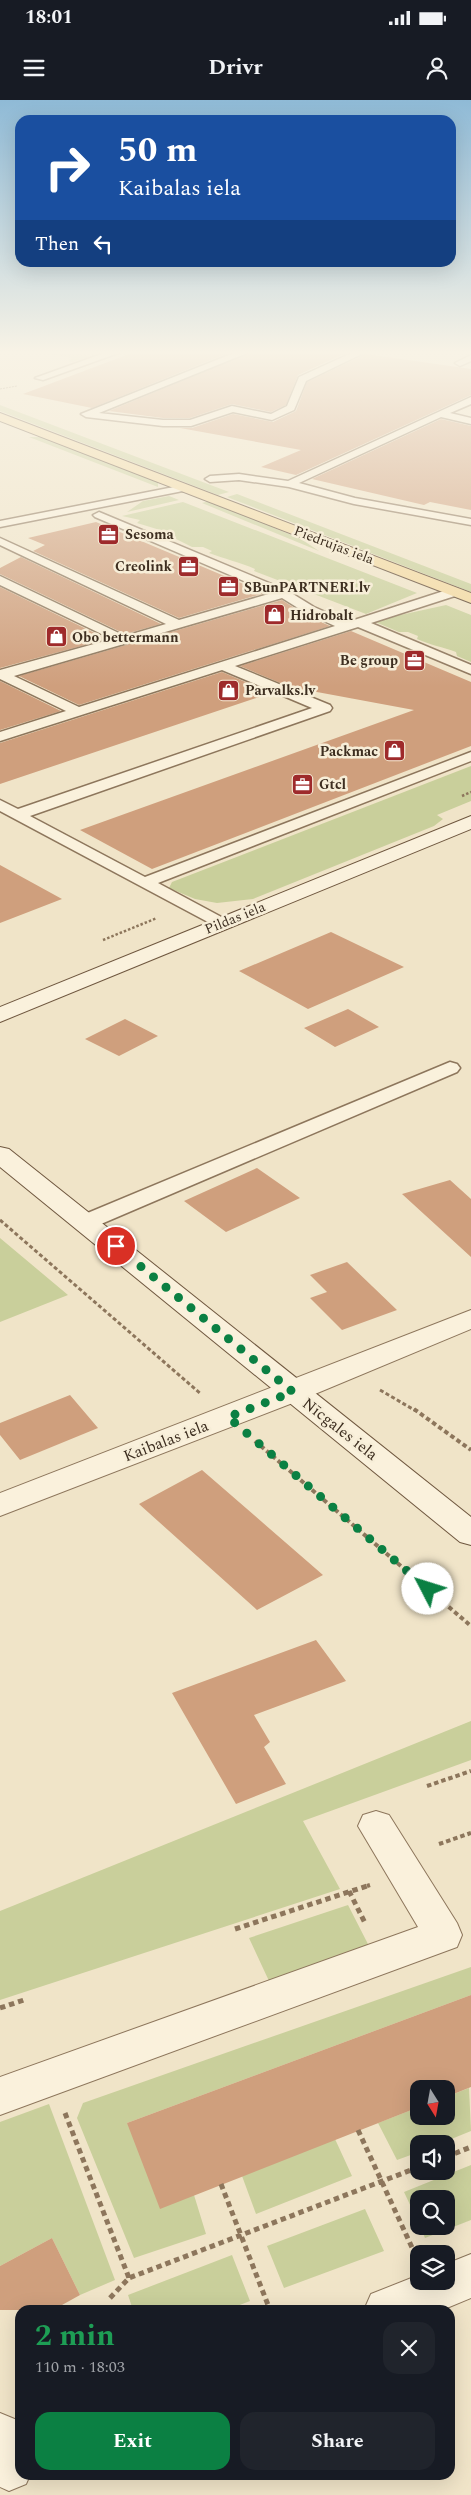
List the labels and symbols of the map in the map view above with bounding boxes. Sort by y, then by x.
street label: Piedrujas iela [291,520,377,570]
office icon: Sesoma [97,522,121,546]
place label: Sesoma [125,524,175,545]
office icon: Creolink [176,554,200,578]
place label: Creolink [115,556,173,577]
office icon: SBunPARTNERI.lv [216,575,240,599]
place label: SBunPARTNERI.lv [244,577,371,598]
shop icon: Hidrobalt [262,603,286,627]
place label: Hidrobalt [290,605,354,626]
shop icon: Obo bettermann [44,625,68,649]
place label: Obo bettermann [72,627,179,648]
office icon: Be group [402,648,426,672]
place label: Be group [340,650,398,671]
shop icon: Parvalks.lv [217,678,241,702]
place label: Parvalks.lv [245,680,316,701]
shop icon: Packmac [382,739,406,763]
place label: Packmac [320,741,378,762]
office icon: Gtcl [291,772,315,796]
place label: Gtcl [319,774,347,795]
street label: Pildas iela [201,896,269,940]
pin [95,1225,137,1267]
street label: Nīcgales iela [297,1392,383,1466]
street label: Kaibalas iela [120,1414,212,1468]
position arrow [401,1562,453,1614]
north arrow [410,2080,455,2125]

